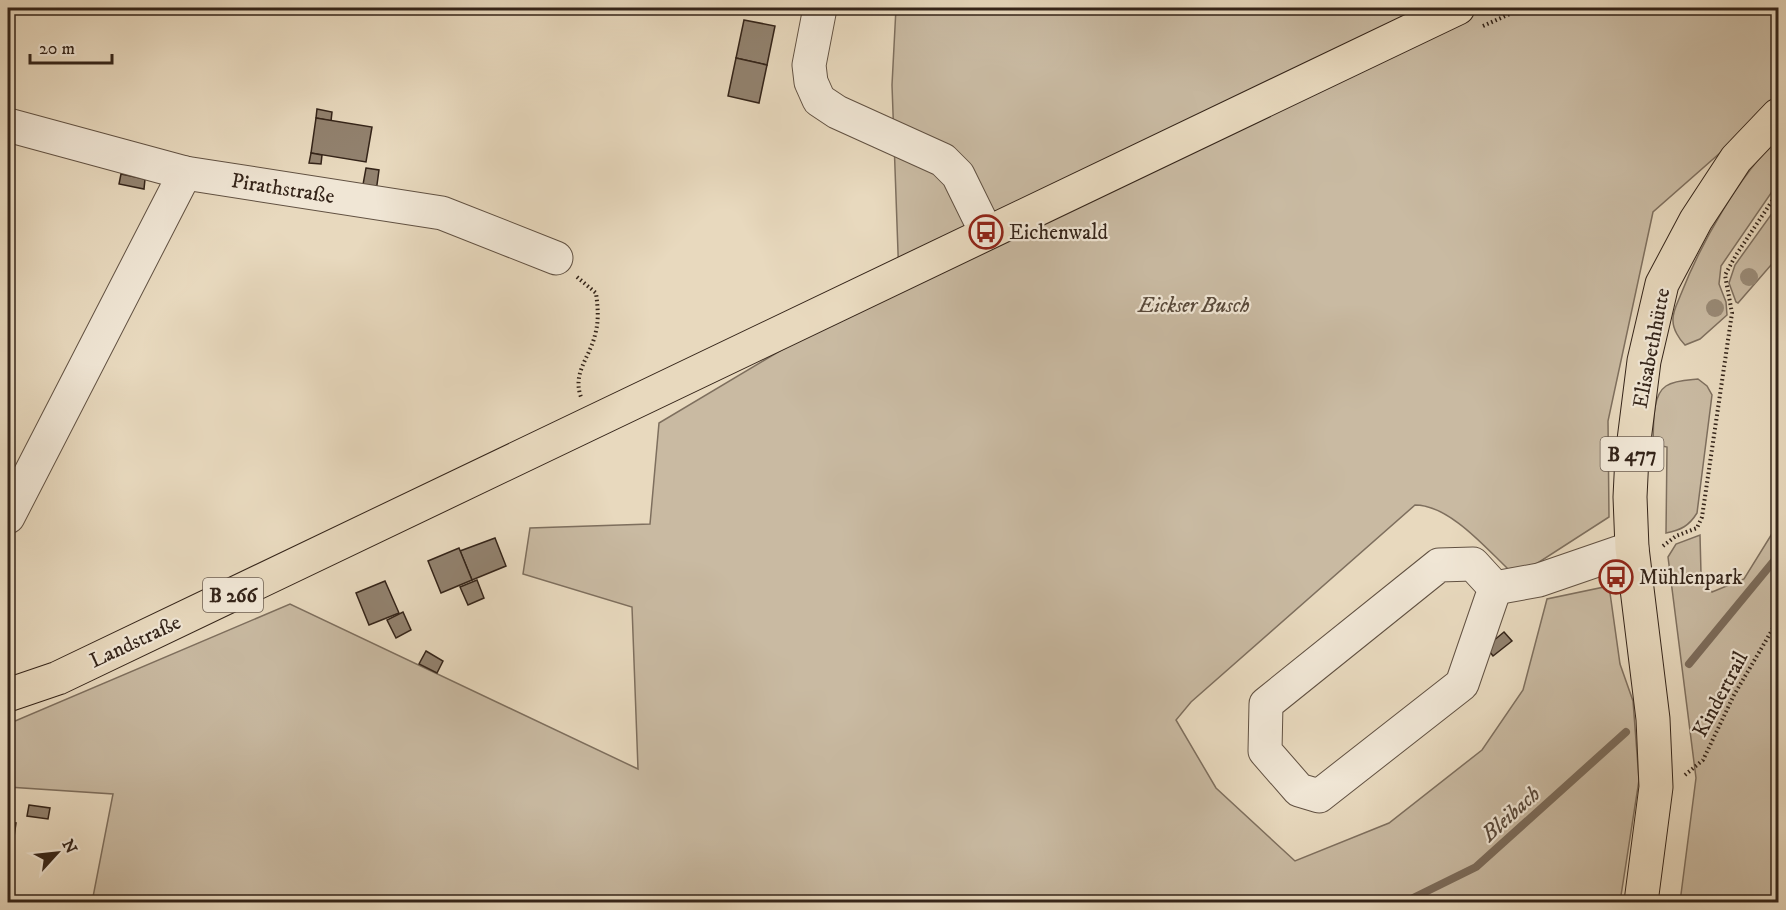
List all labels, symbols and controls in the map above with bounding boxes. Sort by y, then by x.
scale bar [30,27,112,65]
text: 20 m [39,38,75,60]
street label: Pirathstraße [229,168,337,210]
bus stop icon: Eichenwald [968,214,1004,250]
place label: Eichenwald [1009,220,1108,246]
street label: Elisabethhütte [1628,286,1676,411]
park label: Eickser Busch [1137,293,1250,319]
road number: B 477 [1600,437,1664,471]
bus stop icon: Mühlenpark [1598,559,1634,595]
place label: Mühlenpark [1639,565,1743,591]
road number: B 266 [203,578,263,612]
street label: Landstraße [86,609,185,674]
street label: Kindertrail [1688,647,1755,742]
water label: Bleibach [1475,781,1546,848]
north arrow [27,823,87,883]
text: N [58,836,81,857]

